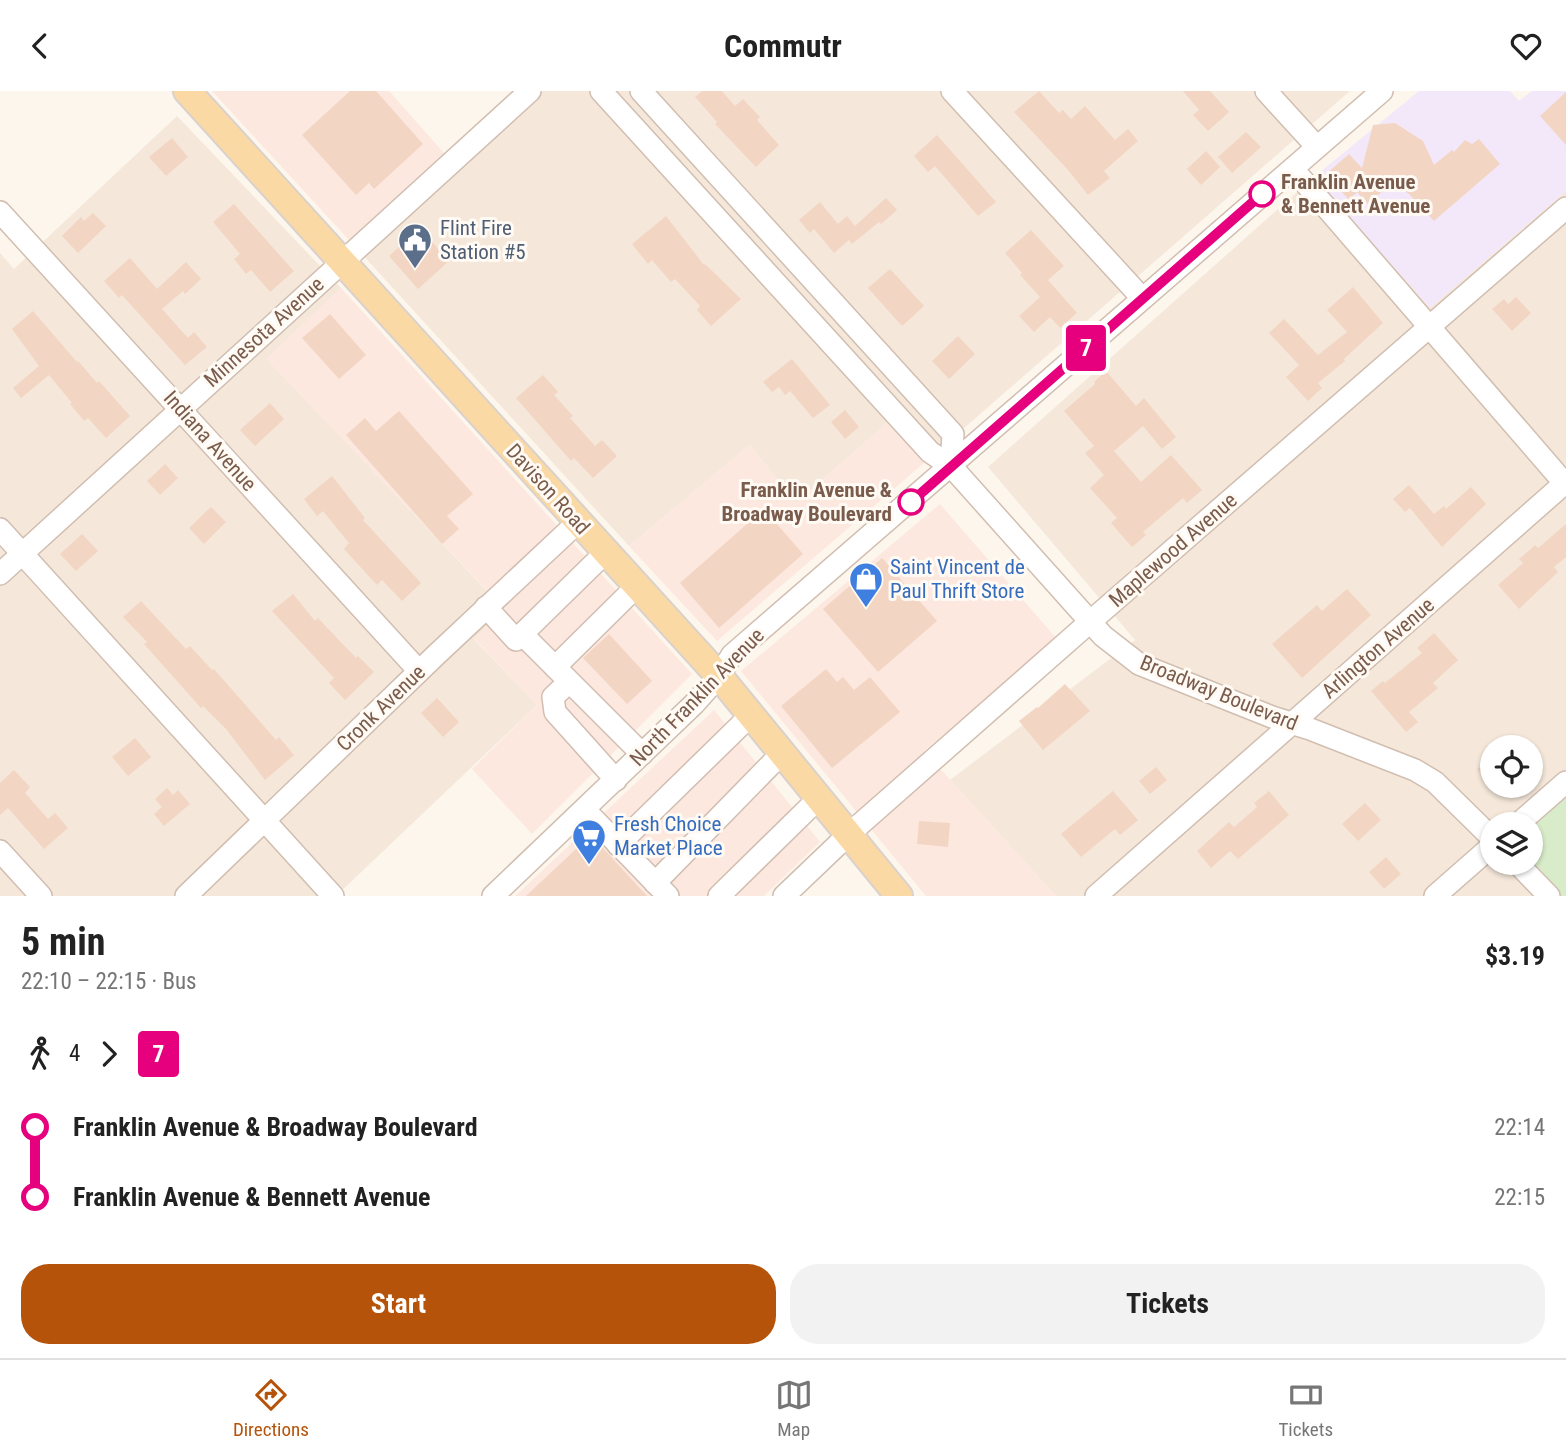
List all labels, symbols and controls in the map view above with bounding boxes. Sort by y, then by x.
icon: back [21,27,59,65]
text: Commutr [724,27,842,65]
icon: heart [1507,27,1545,65]
place label: Franklin Avenue & Bennett Avenue [1281,170,1430,218]
marker: Franklin Avenue & Bennett Avenue [1249,181,1275,207]
place label: Flint Fire Station #5 [440,216,526,264]
public building icon: Flint Fire Station #5 [396,221,434,270]
street label: Minnesota Avenue [199,272,329,392]
line badge: 7 [1063,325,1109,371]
text: 7 [1080,334,1092,362]
street label: Indiana Avenue [159,386,261,496]
street label: Davison Road [501,439,595,539]
place label: Franklin Avenue & Broadway Boulevard [722,478,892,526]
street label: Maplewood Avenue [1104,488,1242,612]
marker: Franklin Avenue & Broadway Boulevard [898,489,924,515]
place label: Saint Vincent de Paul Thrift Store [890,555,1025,603]
shop icon: Saint Vincent de Paul Thrift Store [847,560,885,609]
street label: Arlington Avenue [1317,593,1439,703]
street label: North Franklin Avenue [625,623,769,771]
street label: Broadway Boulevard [1137,650,1301,736]
street label: Cronk Avenue [332,660,430,756]
map controls [1480,735,1543,875]
button: locate [1480,735,1543,798]
place label: Fresh Choice Market Place [614,812,723,860]
button: layers [1480,812,1543,875]
supermarket icon: Fresh Choice Market Place [570,817,608,866]
text: 5 min [21,920,105,964]
text: $3.19 [1485,941,1545,971]
text: 22:10 – 22:15 · Bus [21,968,197,995]
icon: walk [21,1035,59,1073]
icon: forward [90,1035,128,1073]
text: 4 [69,1040,80,1067]
text: 7 [152,1040,165,1068]
text: Franklin Avenue & Broadway Boulevard [73,1112,478,1142]
text: 22:14 [1494,1114,1545,1141]
text: Franklin Avenue & Bennett Avenue [73,1182,430,1212]
text: 22:15 [1494,1184,1545,1211]
button: Start [21,1264,776,1344]
button: Tickets [790,1264,1545,1344]
tab: Directions [233,1376,309,1441]
tab: Map [775,1376,813,1441]
tab: Tickets [1278,1376,1333,1441]

